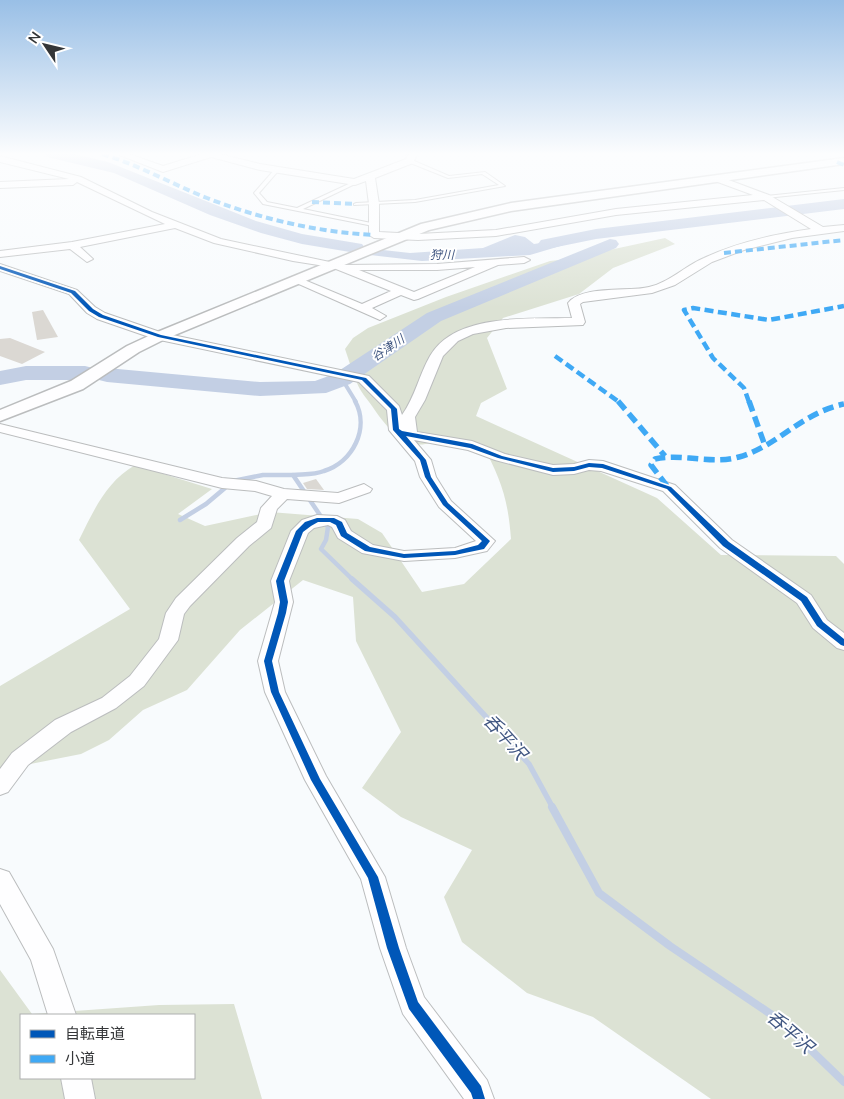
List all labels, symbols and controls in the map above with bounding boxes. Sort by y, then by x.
north arrow [20,20,70,70]
text: N [24,28,45,47]
water label: 狩川 [430,247,456,262]
water label: 谷津川 [369,330,408,364]
water label: 呑平沢 [479,709,533,766]
water label: 呑平沢 [762,1005,820,1059]
legend [20,1014,195,1079]
text: 自転車道 [65,1024,125,1043]
text: 小道 [65,1049,95,1068]

